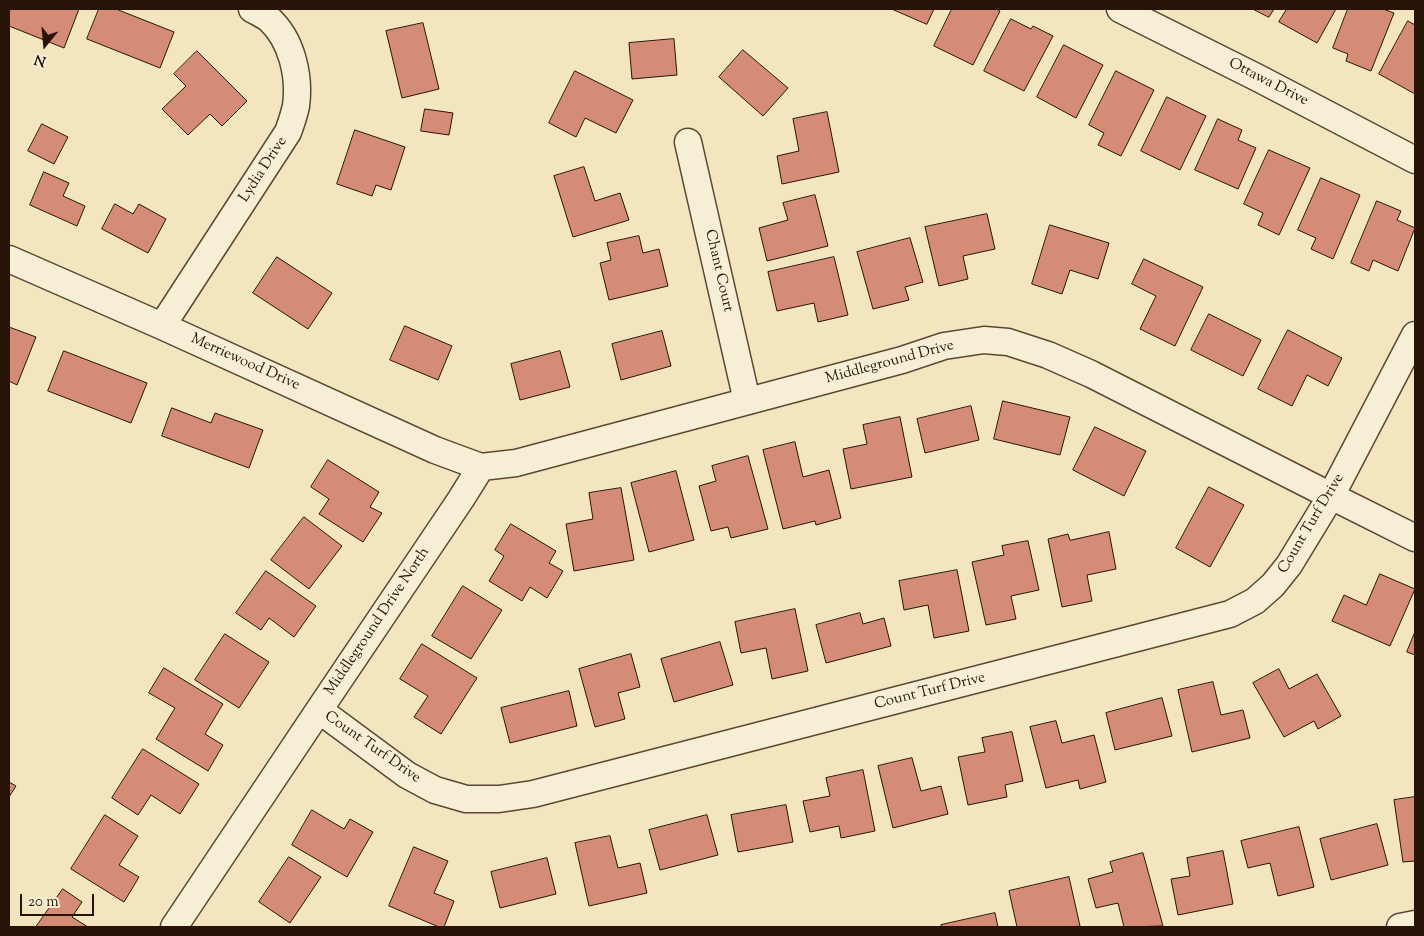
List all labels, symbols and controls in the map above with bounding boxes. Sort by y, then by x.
north arrow [20,20,70,70]
text: N [32,48,49,71]
street label: Ottawa Drive [1225,55,1311,111]
street label: Lydia Drive [236,134,292,206]
street label: Chant Court [700,228,736,314]
street label: Merriewood Drive [188,331,302,395]
street label: Middleground Drive [824,337,956,389]
street label: Count Turf Drive [1275,471,1349,577]
street label: Middleground Drive North [322,545,434,699]
street label: Count Turf Drive [873,670,987,714]
street label: Count Turf Drive [320,708,424,788]
scale bar [22,884,96,916]
text: 20 m [28,892,59,913]

